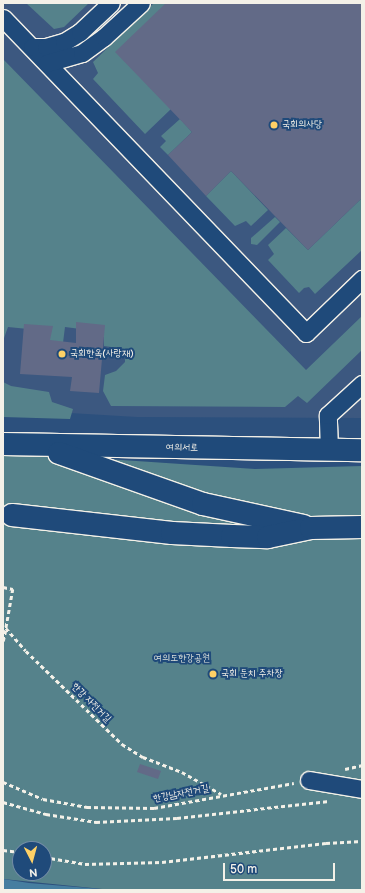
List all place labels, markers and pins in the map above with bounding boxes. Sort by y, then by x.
place label: 국회의사당 [282,119,322,131]
marker: 국회의사당 [269,120,279,130]
place label: 국회한옥(사랑재) [70,348,134,360]
marker: 국회한옥(사랑재) [57,349,67,359]
place label: 국회 둔치 주차장 [221,668,283,680]
marker: 국회 둔치 주차장 [208,669,218,679]

